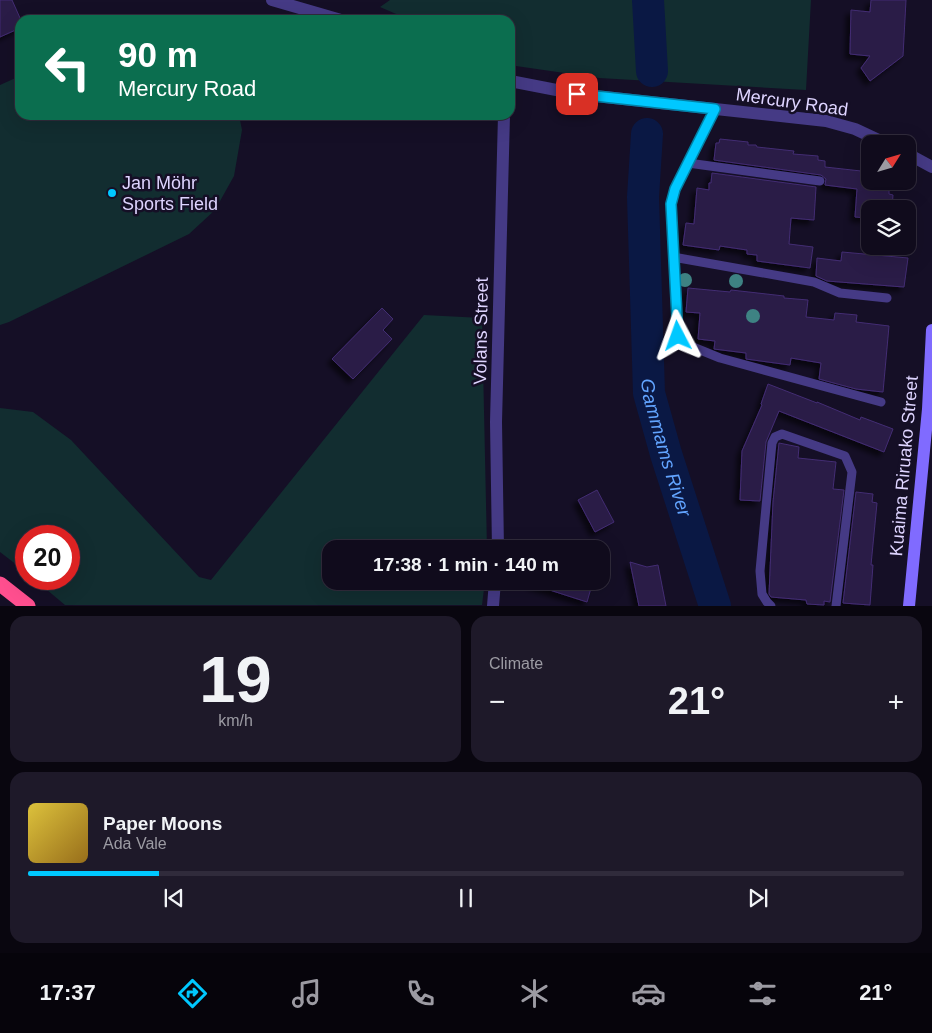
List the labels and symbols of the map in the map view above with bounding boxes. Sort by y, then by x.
pin [556,73,598,115]
street label: Mercury Road [735,84,849,120]
north arrow [861,135,916,190]
place label: Jan Möhr Sports Field [122,173,218,214]
marker: Jan Möhr Sports Field [106,187,118,199]
street label: Volans Street [470,277,492,385]
position arrow [651,309,703,361]
street label: Kuaima Riruako Street [886,375,922,557]
water label: Gammams River [638,378,696,519]
speed limit sign: 20 [15,525,80,590]

